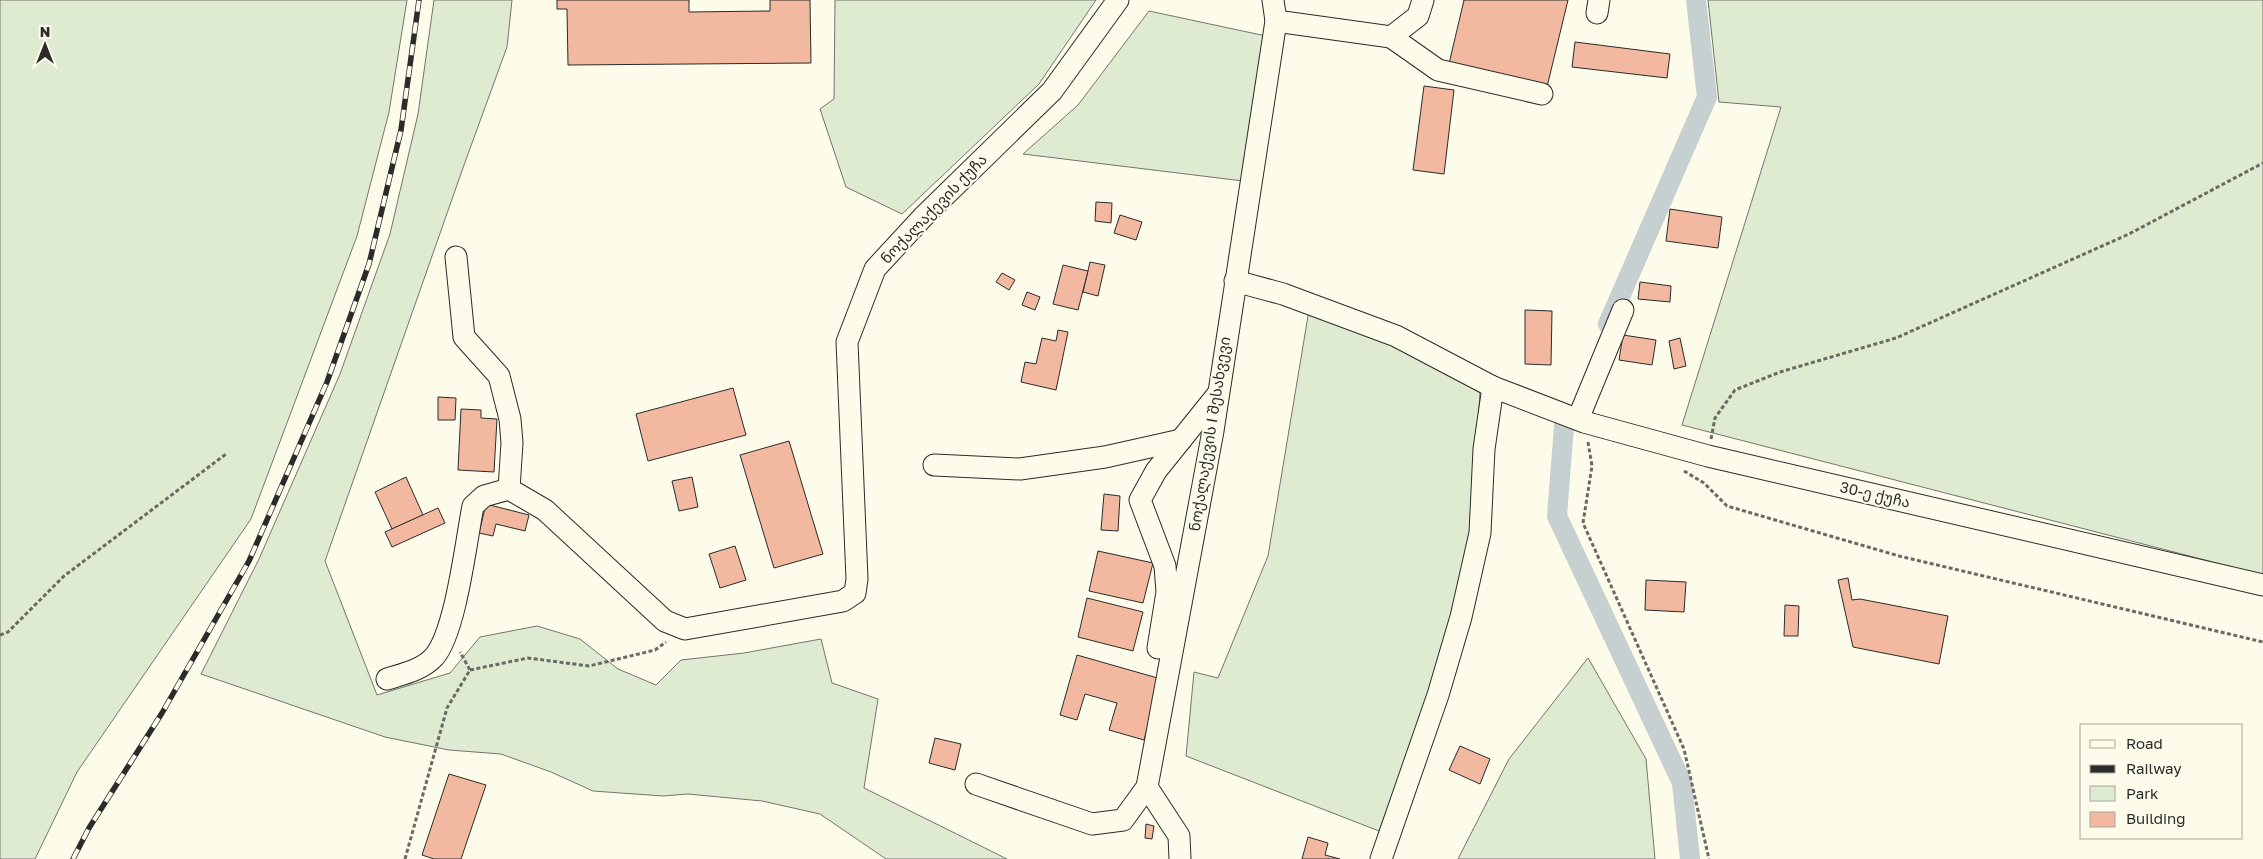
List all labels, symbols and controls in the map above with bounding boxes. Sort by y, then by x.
north arrow [20,20,70,70]
text: N [40,23,50,40]
street label: ნოქალაქევის ქუჩა [876,150,991,267]
street label: ნოქალაქევის I შესახვევი [1185,335,1234,533]
street label: 30-ე ქუჩა [1838,477,1912,512]
legend [2080,724,2243,839]
text: Road [2126,734,2163,752]
text: Railway [2126,759,2182,777]
text: Park [2126,784,2159,802]
text: Building [2126,809,2186,827]

